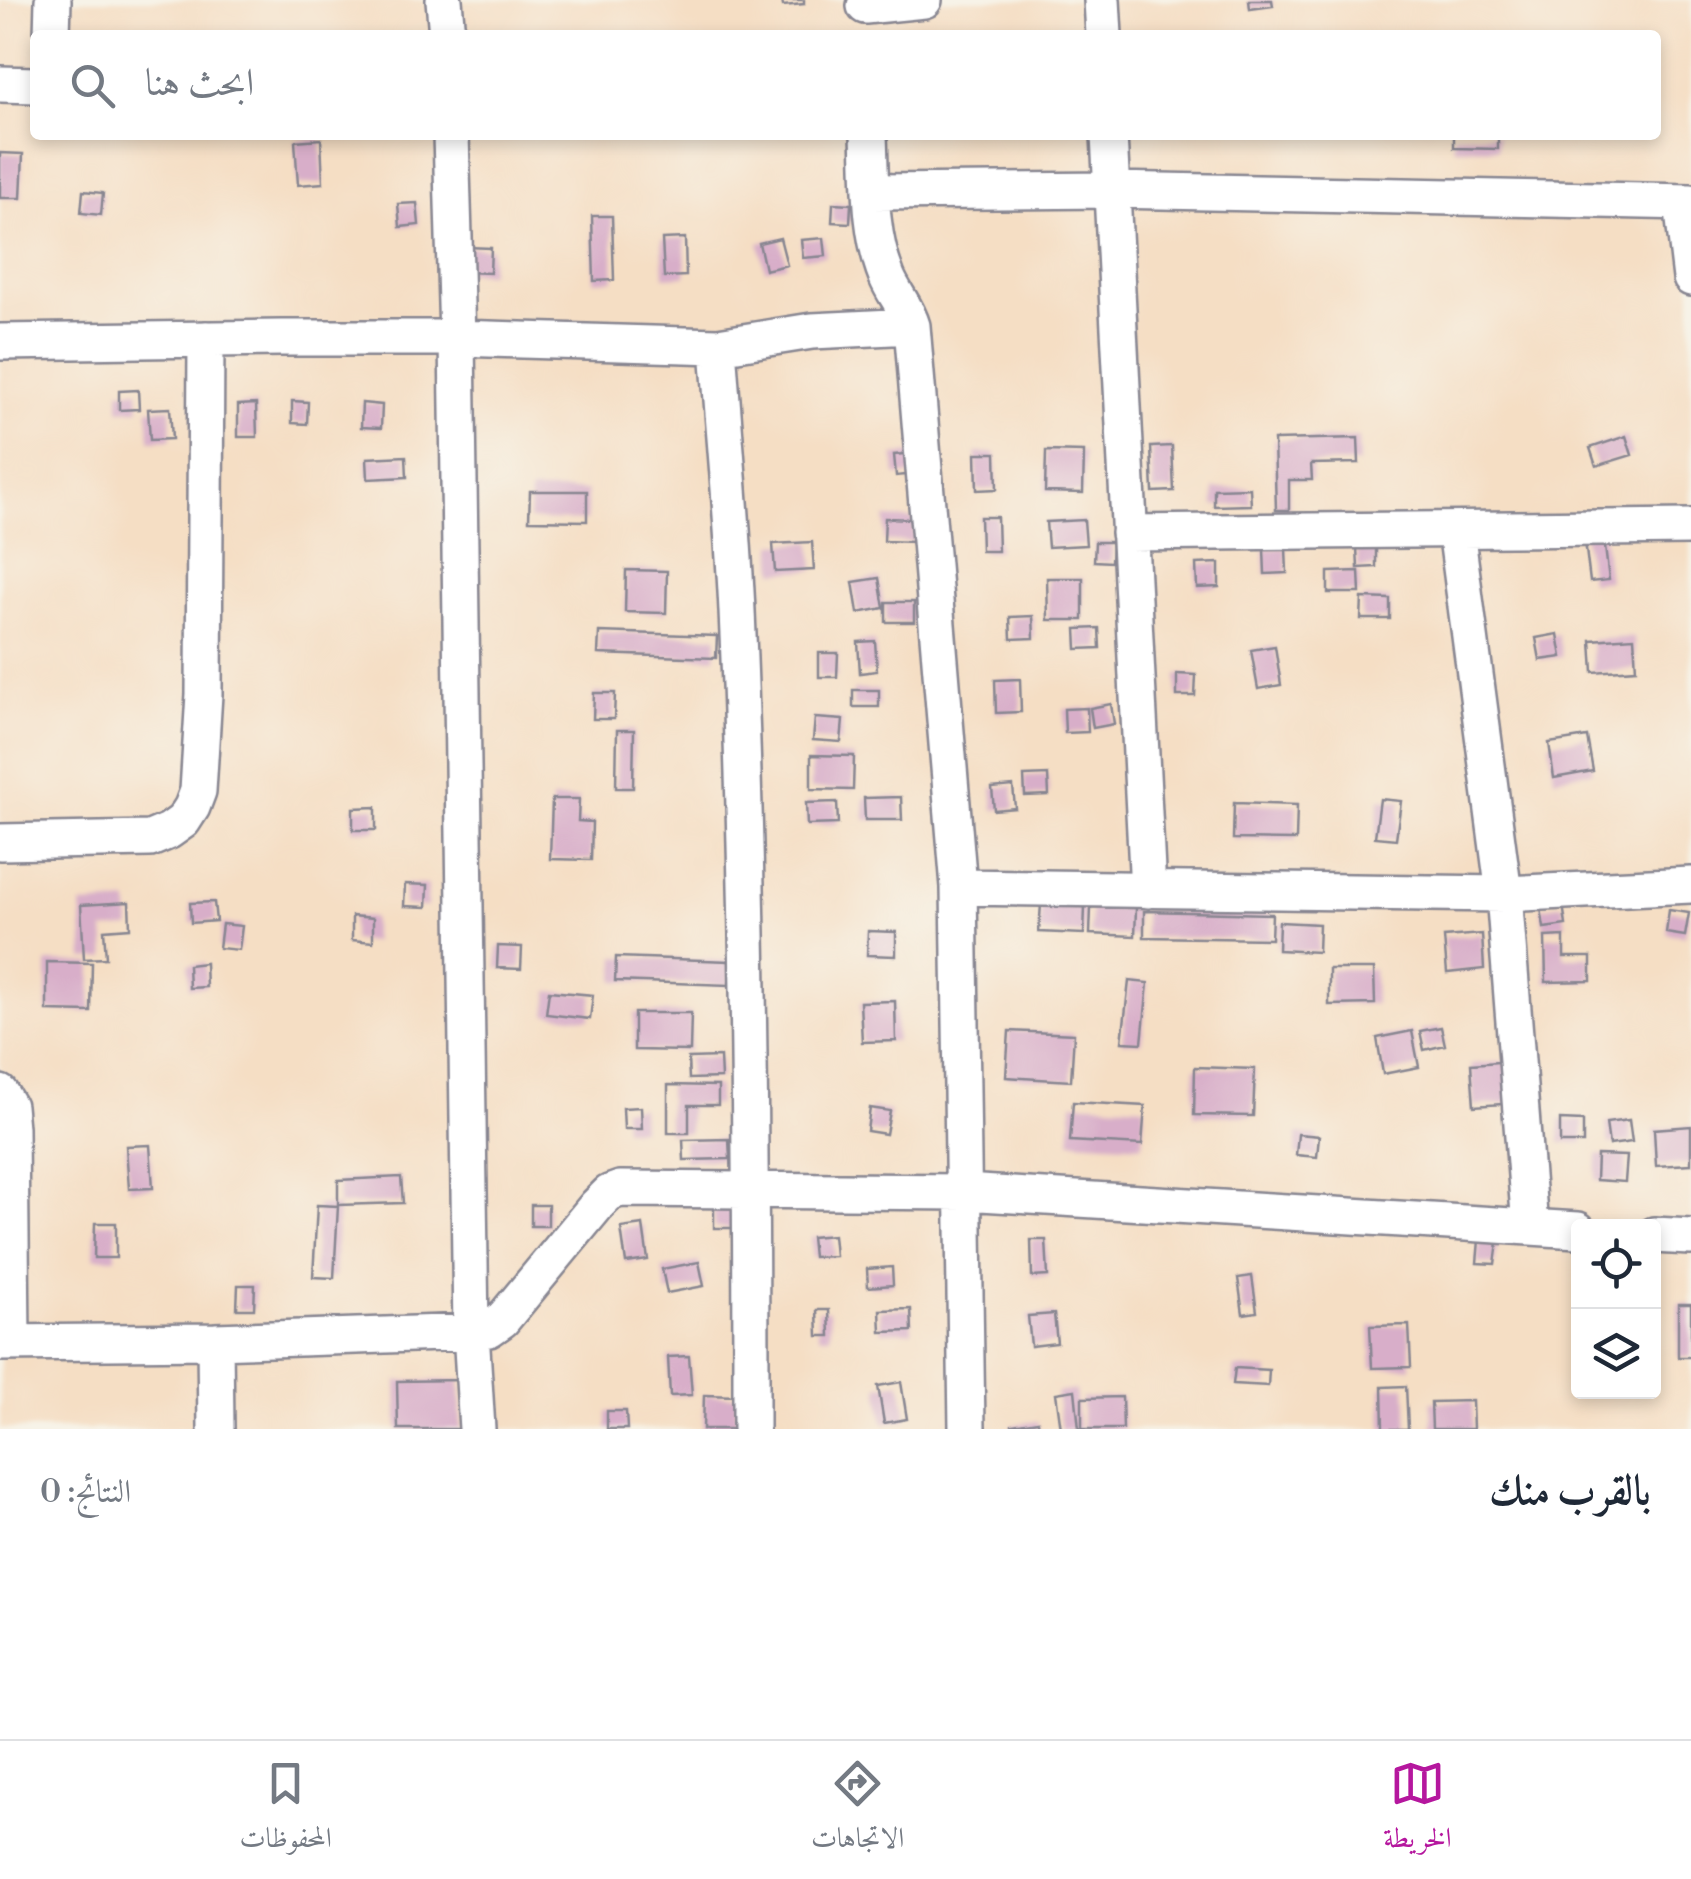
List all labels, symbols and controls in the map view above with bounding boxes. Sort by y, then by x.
search box [30,30,1661,140]
icon: search [65,58,120,113]
text: ابحث هنا [145,60,254,107]
map controls [1571,1219,1661,1399]
button: locate [1571,1219,1661,1309]
button: layers [1571,1309,1661,1399]
text: بالقرب منك [1489,1465,1651,1518]
text: النتائج: 0 [40,1472,131,1512]
tab: المحفوظات [240,1756,332,1865]
tab: الاتجاهات [811,1756,904,1865]
tab: الخريطة [1383,1756,1451,1865]

